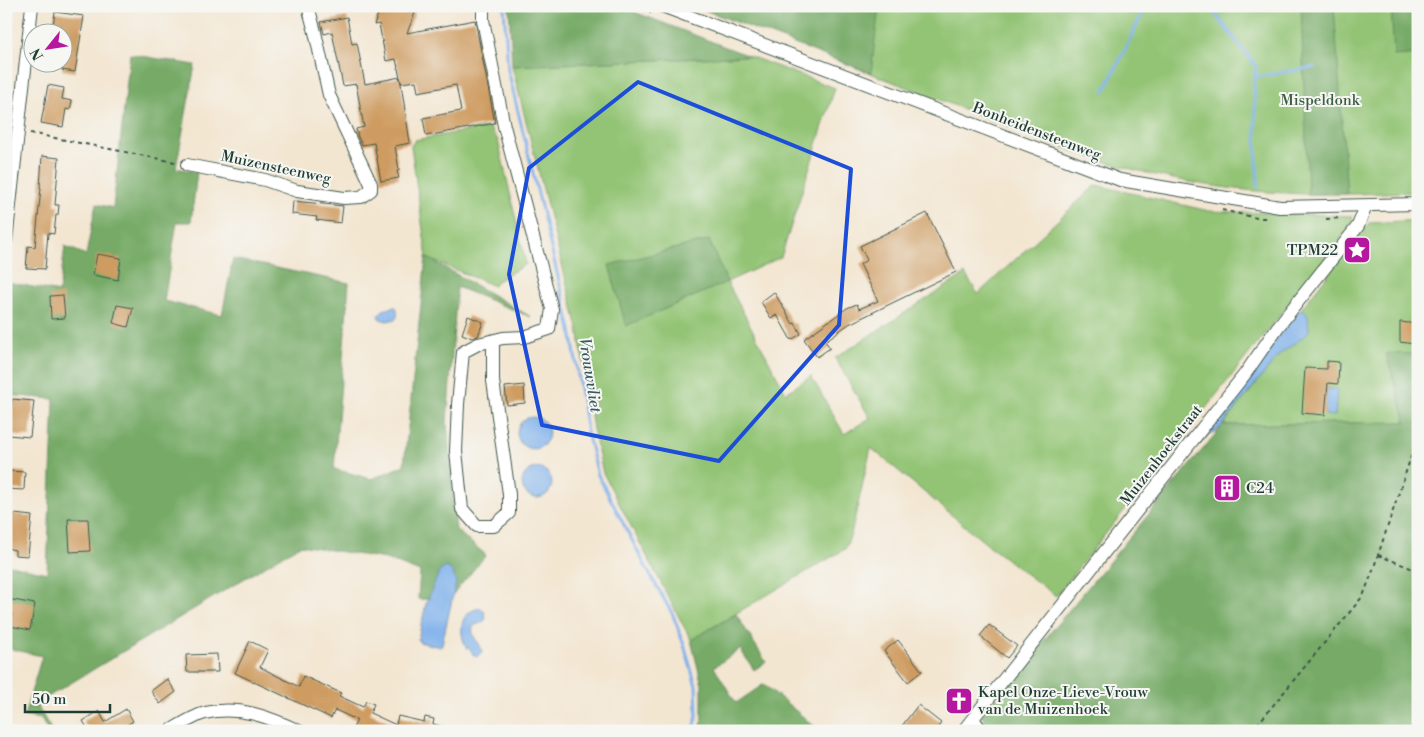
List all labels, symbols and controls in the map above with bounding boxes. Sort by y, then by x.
north arrow [22,22,72,72]
text: N [27,45,48,63]
park label: Mispeldonk [1280,91,1361,110]
street label: Bonheidensteenweg [969,98,1104,165]
street label: Muizensteenweg [219,147,333,188]
place icon: TPM22 [1342,235,1372,265]
place label: TPM22 [1287,241,1338,260]
water label: Vrouwvliet [574,336,606,415]
street label: Muizenhoekstraat [1116,401,1207,510]
building icon: C24 [1212,473,1242,503]
place label: C24 [1246,479,1274,498]
scale bar [25,682,110,714]
place label: Kapel Onze-Lieve-Vrouw van de Muizenhoek [977,683,1148,719]
church icon: Kapel Onze-Lieve-Vrouw van de Muizenhoek [944,686,974,716]
text: 50 m [32,690,66,709]

